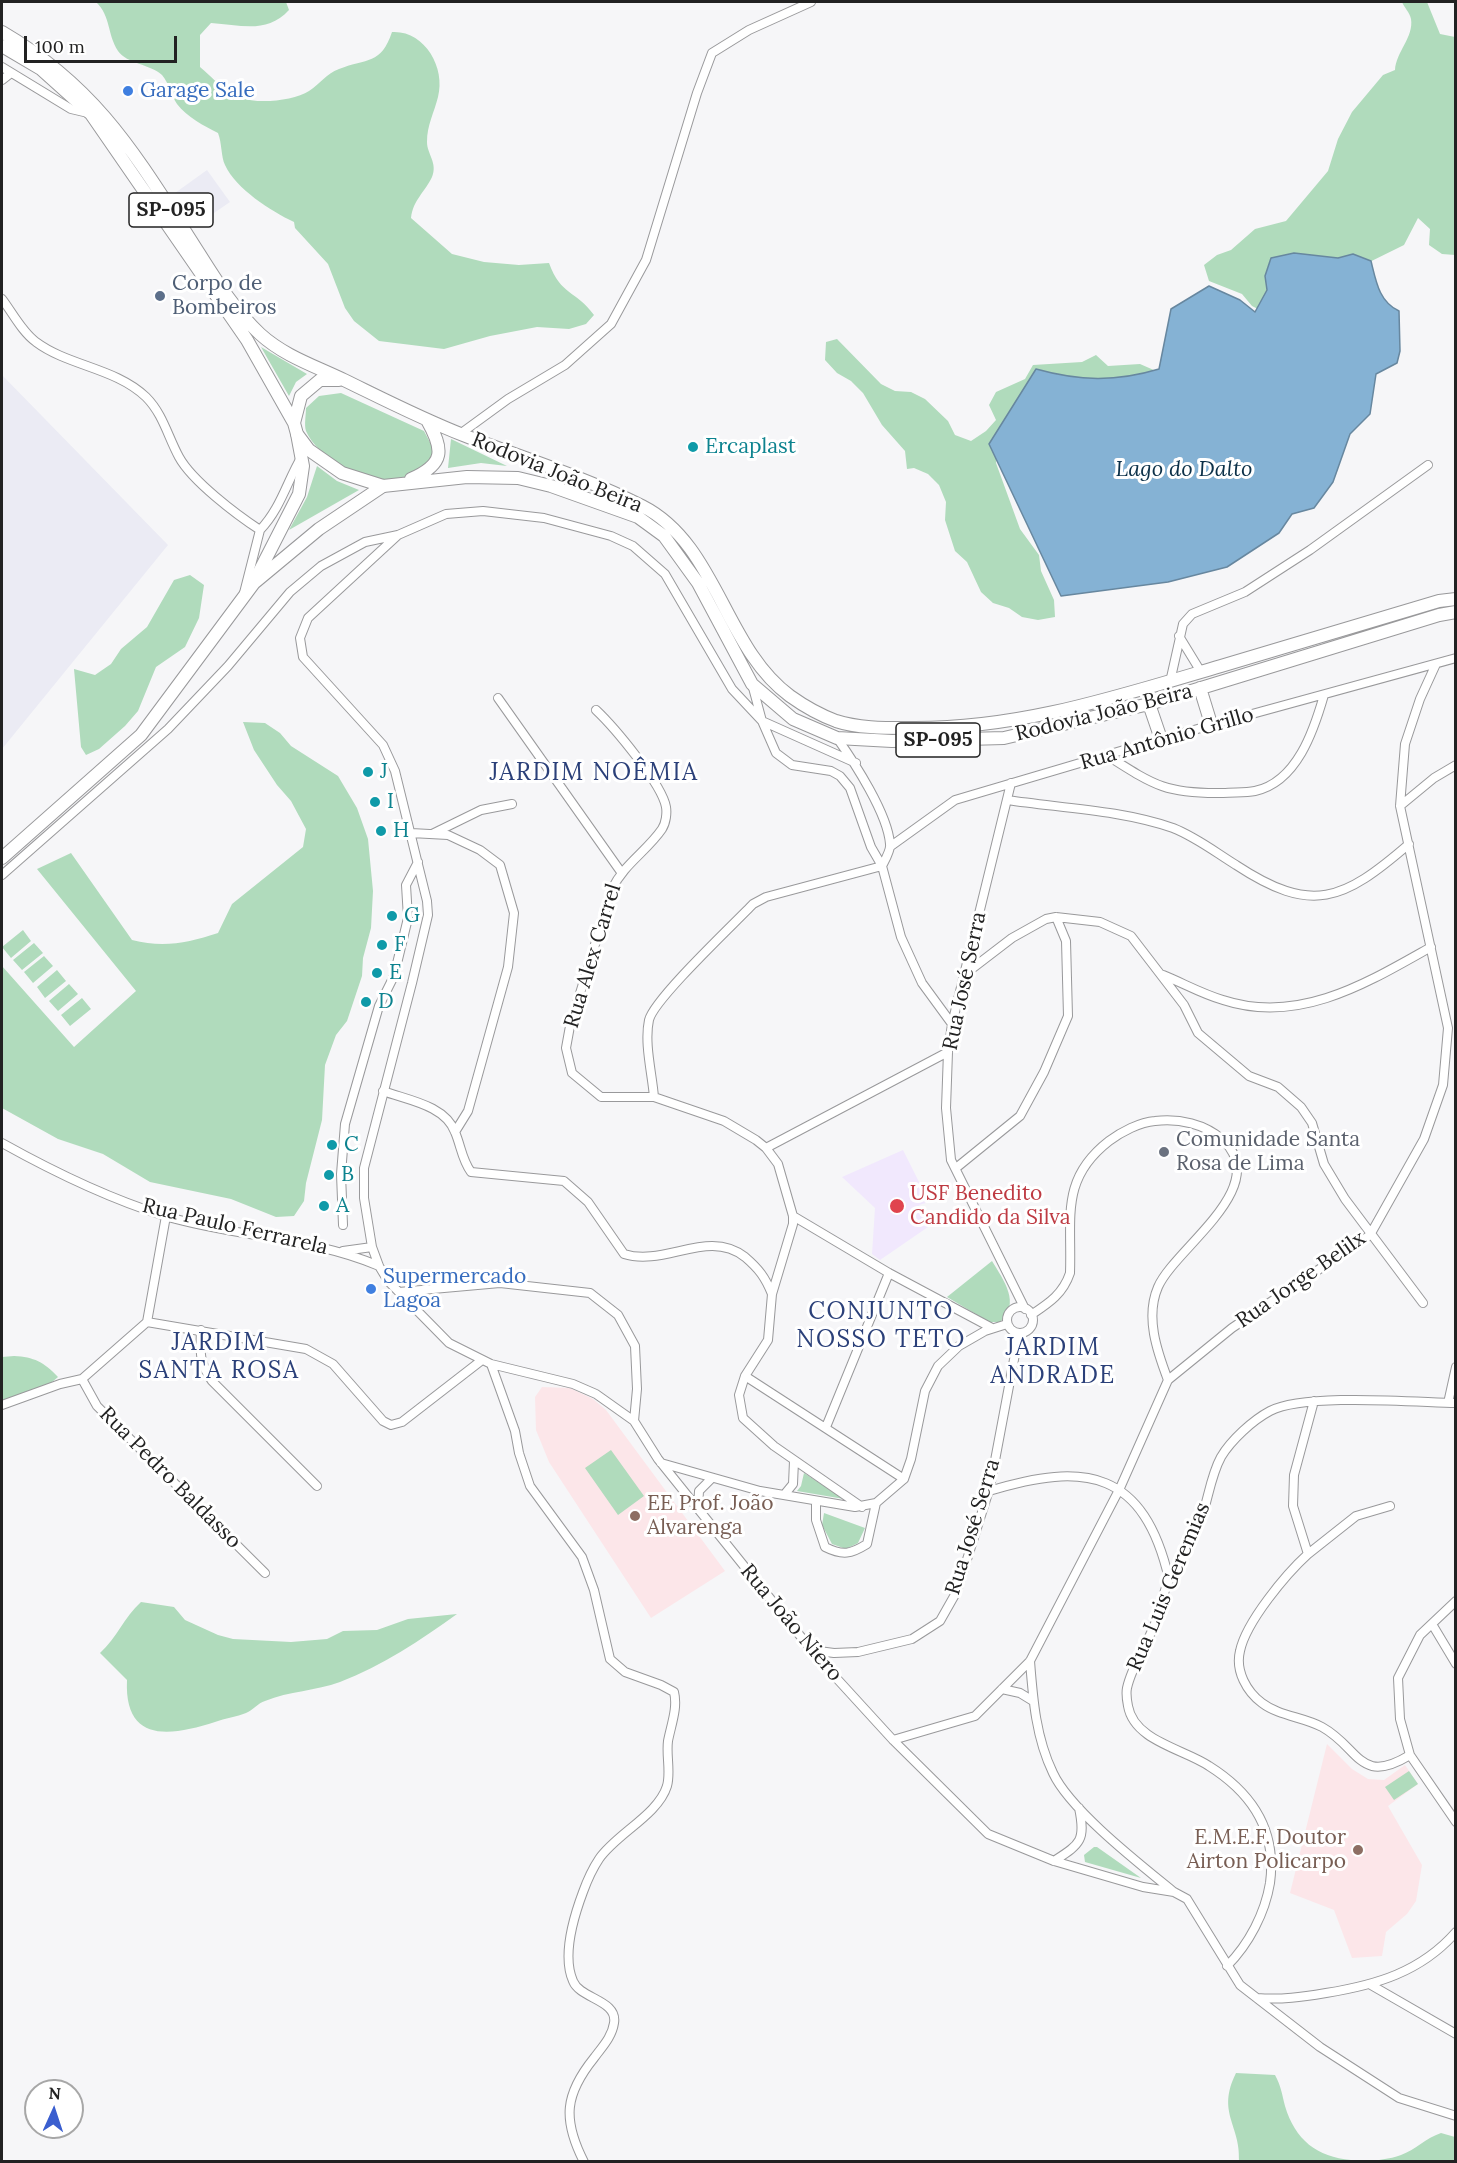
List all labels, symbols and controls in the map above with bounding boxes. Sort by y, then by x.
scale bar [27,24,180,62]
text: 100 m [35,35,85,58]
place label: Garage Sale [140,78,255,104]
marker: Garage Sale [121,84,135,98]
road number: SP-095 [129,193,213,227]
place label: Corpo de Bombeiros [172,271,277,321]
marker: Corpo de Bombeiros [153,289,167,303]
street label: Rodovia João Beira [468,427,646,519]
place label: Ercaplast [705,434,796,460]
marker: Ercaplast [686,440,700,454]
water label: Lago do Dalto [1116,457,1252,483]
street label: Rodovia João Beira [1013,679,1195,747]
street label: Rua Antônio Grillo [1077,702,1257,776]
road number: SP-095 [896,723,980,757]
place label: J [380,759,388,785]
district label: JARDIM NOÊMIA [490,759,698,787]
marker: J [361,765,375,779]
place label: I [387,789,394,815]
marker: I [368,795,382,809]
place label: H [393,818,409,844]
marker: H [374,824,388,838]
street label: Rua Alex Carrel [559,881,627,1031]
place label: G [404,903,420,929]
marker: G [385,909,399,923]
street label: Rua José Serra [938,909,992,1053]
place label: F [394,932,406,958]
marker: F [375,938,389,952]
place label: E [389,960,402,986]
marker: E [370,966,384,980]
place label: D [378,989,394,1015]
marker: D [359,995,373,1009]
place label: Comunidade Santa Rosa de Lima [1176,1127,1360,1177]
place label: C [344,1132,359,1158]
marker: C [325,1138,339,1152]
marker: Comunidade Santa Rosa de Lima [1157,1145,1171,1159]
place label: B [341,1162,354,1188]
marker: B [322,1168,336,1182]
place label: USF Benedito Candido da Silva [910,1181,1071,1231]
street label: Rua Paulo Ferrarela [140,1193,330,1261]
place label: A [336,1193,349,1219]
marker: USF Benedito Candido da Silva [888,1197,906,1215]
marker: A [317,1199,331,1213]
street label: Rua Jorge Belilx [1231,1226,1371,1334]
place label: Supermercado Lagoa [383,1264,526,1314]
marker: Supermercado Lagoa [364,1282,378,1296]
district label: CONJUNTO NOSSO TETO [796,1298,966,1354]
district label: JARDIM SANTA ROSA [139,1329,299,1385]
district label: JARDIM ANDRADE [990,1334,1116,1390]
street label: Rua Pedro Baldasso [94,1402,246,1554]
street label: Rua José Serra [940,1456,1006,1598]
place label: EE Prof. João Alvarenga [647,1491,773,1541]
street label: Rua Luis Geremias [1122,1499,1216,1675]
marker: EE Prof. João Alvarenga [628,1509,642,1523]
street label: Rua João Niero [735,1559,847,1687]
place label: E.M.E.F. Doutor Airton Policarpo [1187,1825,1346,1875]
marker: E.M.E.F. Doutor Airton Policarpo [1351,1843,1365,1857]
north arrow [24,2079,84,2139]
text: N [48,2083,62,2103]

